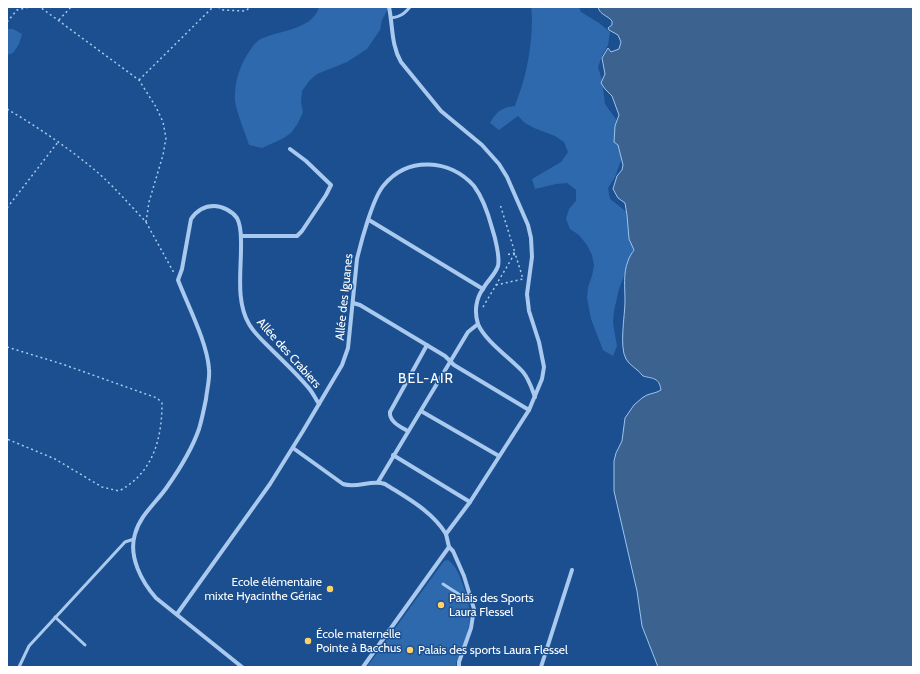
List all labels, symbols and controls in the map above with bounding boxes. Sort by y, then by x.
street label: Allée des Iguanes [331,253,356,341]
street label: Allée des Crabiers [254,314,325,391]
district label: BEL-AIR [398,369,454,387]
place label: Ecole élémentaire mixte Hyacinthe Gériac [205,574,323,603]
marker: Ecole élémentaire mixte Hyacinthe Gériac [325,584,335,594]
place label: Palais des Sports Laura Flessel [449,590,534,619]
marker: Palais des Sports Laura Flessel [436,600,446,610]
place label: École maternelle Pointe à Bacchus [316,626,401,655]
marker: École maternelle Pointe à Bacchus [303,636,313,646]
place label: Palais des sports Laura Flessel [418,642,568,657]
marker: Palais des sports Laura Flessel [405,645,415,655]

